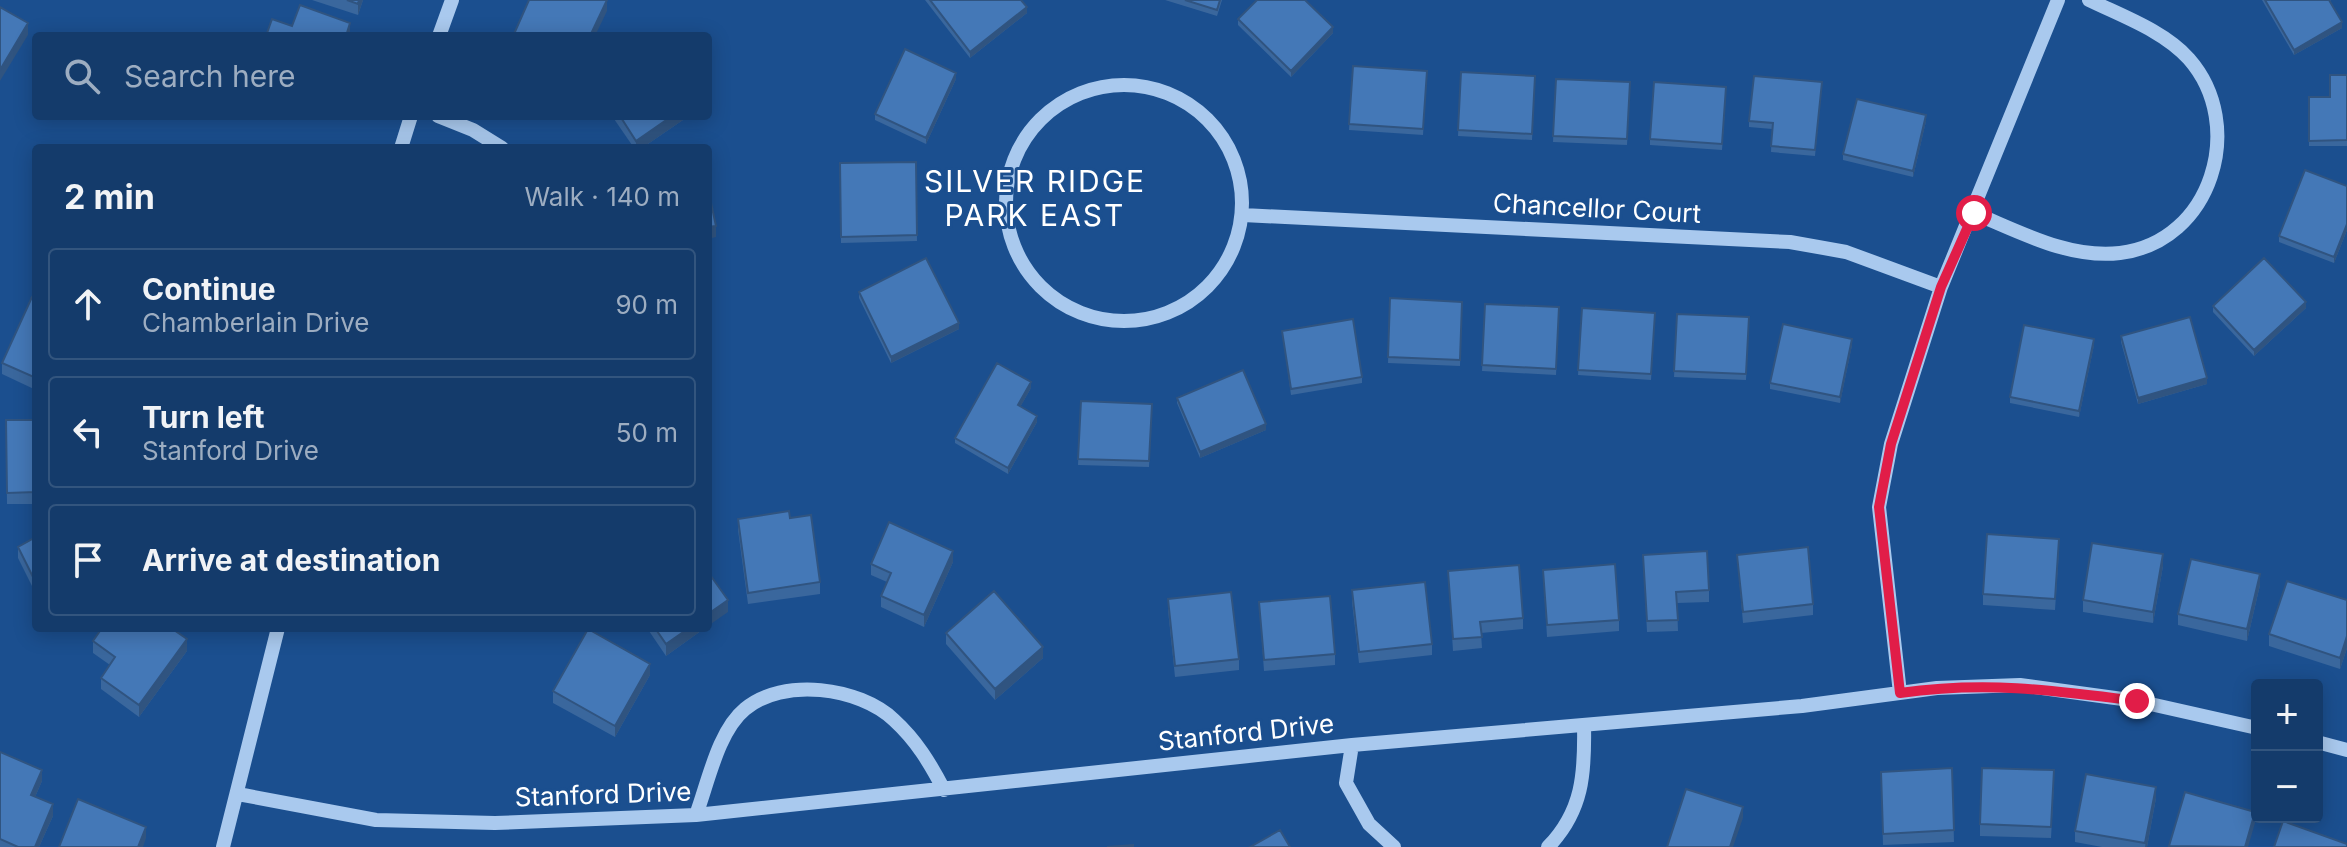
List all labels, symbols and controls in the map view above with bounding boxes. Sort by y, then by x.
search box [32,32,712,120]
icon: search [60,54,104,98]
text: Search here [124,58,296,94]
district label: SILVER RIDGE PARK EAST [924,163,1146,233]
text: 2 min [64,176,155,217]
text: Walk · 140 m [525,181,680,212]
street label: Chancellor Court [1492,187,1702,229]
route start [1956,195,1992,231]
text: Continue [142,271,276,307]
icon: ahead [66,282,110,326]
text: 90 m [615,289,678,320]
text: Chamberlain Drive [142,307,369,338]
text: Turn left [142,399,264,435]
icon: left [66,410,110,454]
text: 50 m [616,417,678,448]
text: Stanford Drive [142,435,319,466]
icon: arrive [66,538,110,582]
text: Arrive at destination [142,542,440,578]
map controls [2251,679,2323,823]
button: + [2251,679,2323,751]
route end [2119,683,2155,719]
street label: Stanford Drive [1156,707,1336,757]
button: − [2251,751,2323,823]
street label: Stanford Drive [514,775,692,813]

